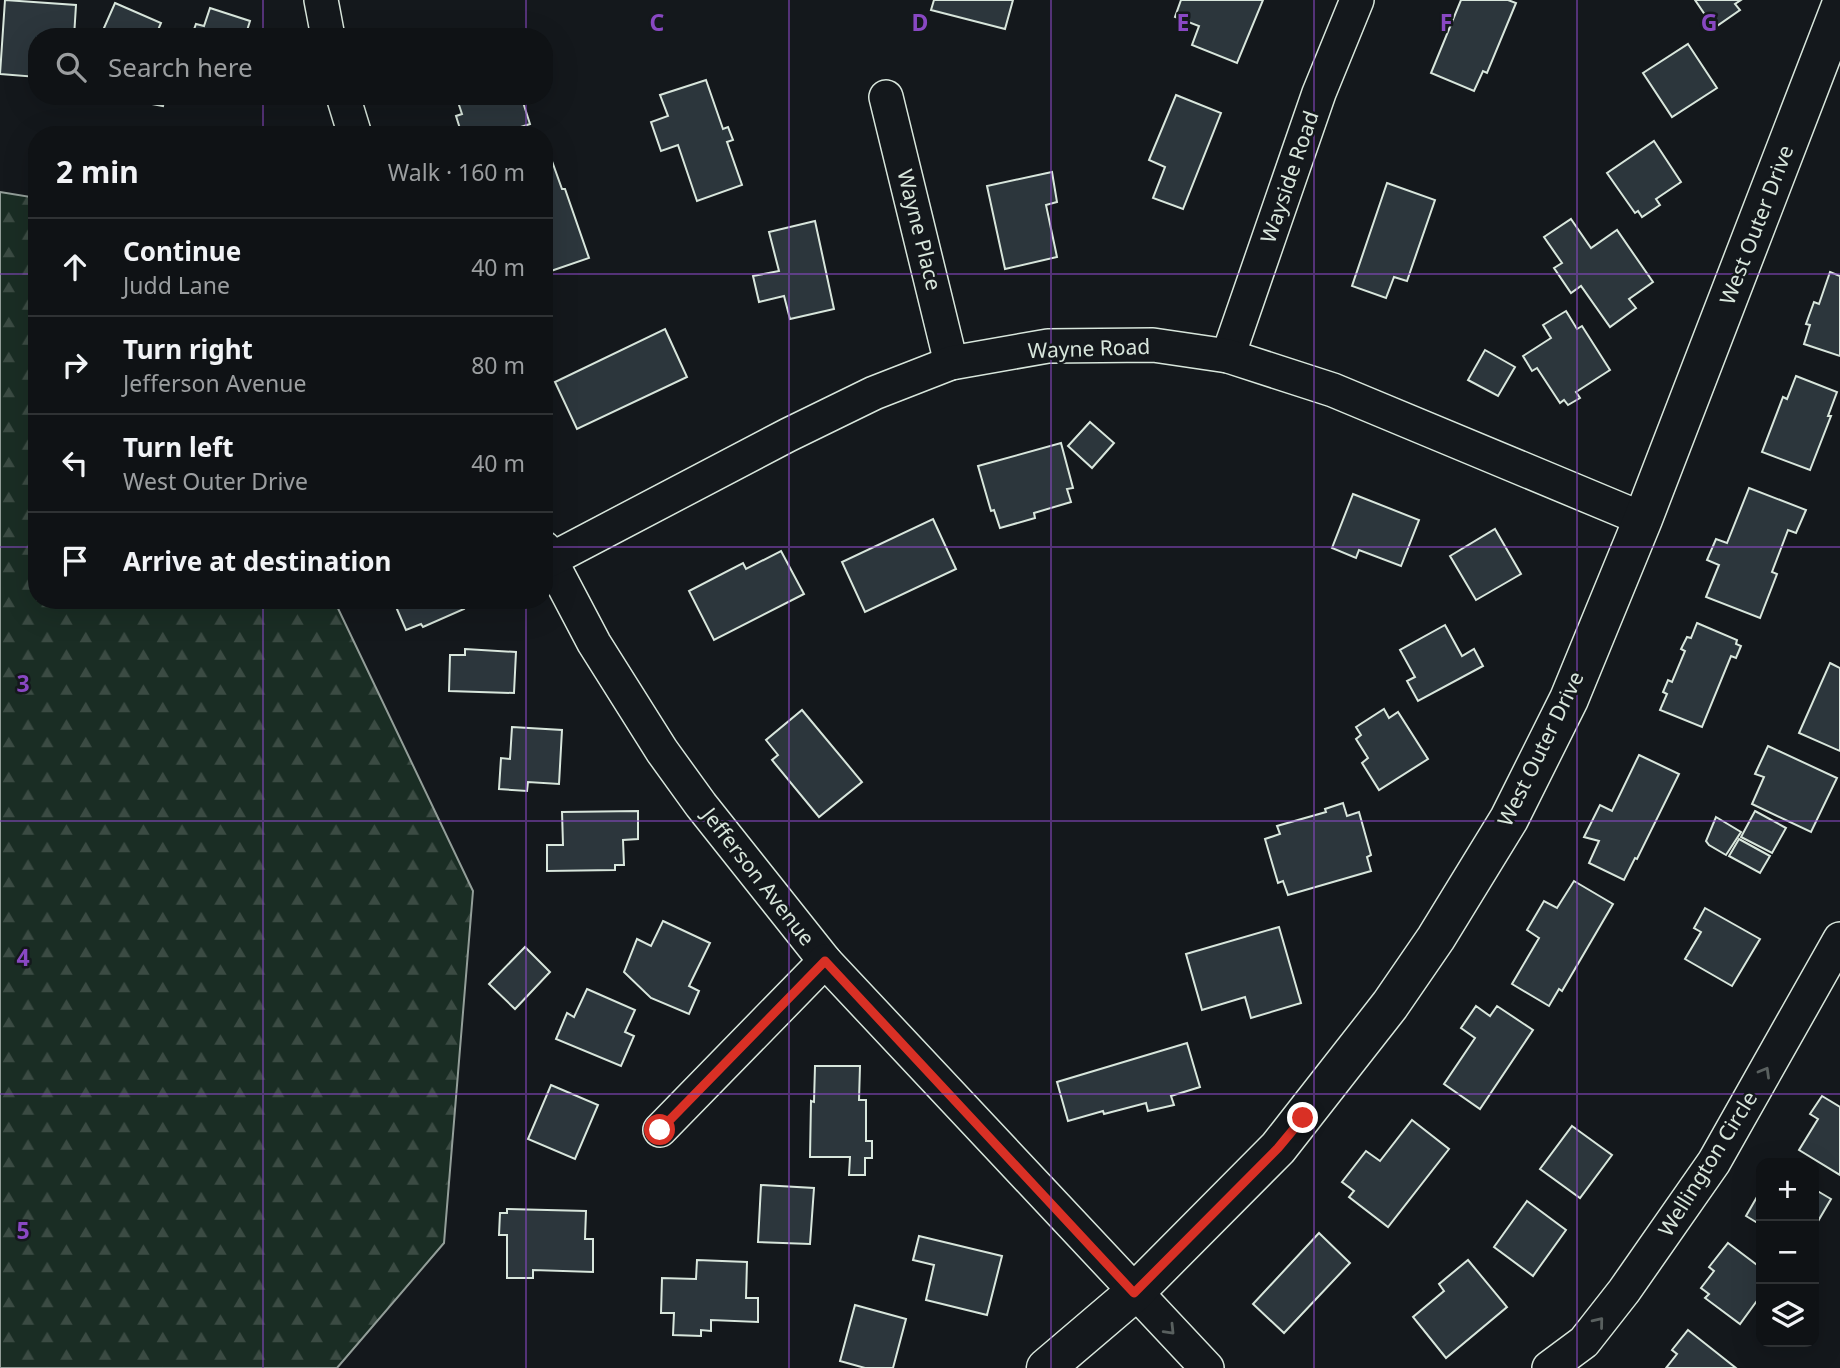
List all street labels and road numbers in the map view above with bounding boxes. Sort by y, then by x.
street label: Wayside Road [1253,107,1325,246]
street label: West Outer Drive [1713,141,1799,309]
street label: Wayne Place [891,166,949,293]
street label: Wayne Road [1027,332,1151,364]
street label: West Outer Drive [1490,667,1590,831]
street label: Jefferson Avenue [695,800,821,951]
street label: Wellington Circle [1651,1086,1763,1241]

